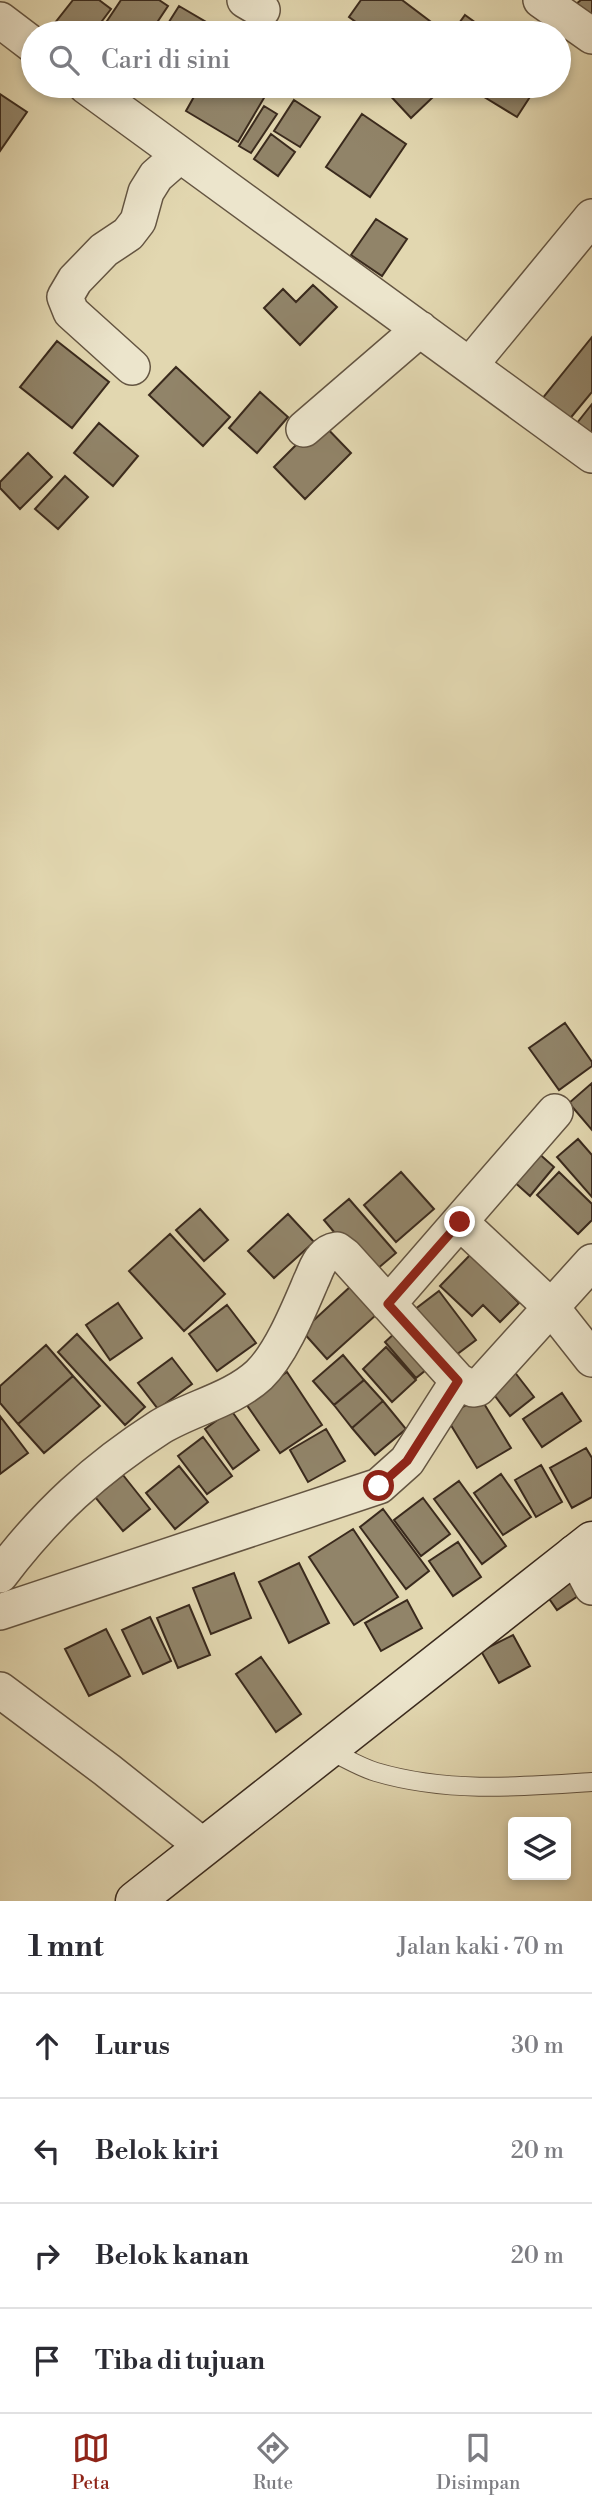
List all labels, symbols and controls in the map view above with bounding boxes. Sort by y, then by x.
search box [21,21,571,98]
icon: search [45,41,83,79]
text: Cari di sini [101,44,230,76]
route end [444,1206,475,1237]
route start [363,1470,394,1501]
map controls [508,1817,571,1880]
button: layers [508,1817,571,1880]
text: 1 mnt [28,1928,104,1966]
text: Jalan kaki · 70 m [397,1933,564,1961]
icon: ahead [28,2027,66,2065]
text: Lurus [95,2030,170,2062]
text: 30 m [511,2032,564,2060]
icon: left [28,2132,66,2170]
text: Belok kiri [95,2135,219,2167]
text: 20 m [511,2137,564,2165]
icon: right [28,2237,66,2275]
text: Belok kanan [95,2240,249,2272]
text: 20 m [511,2242,564,2270]
icon: arrive [28,2342,66,2380]
text: Tiba di tujuan [95,2345,265,2377]
tab: Peta [72,2429,110,2495]
tab: Rute [253,2429,293,2495]
tab: Disimpan [436,2429,520,2495]

